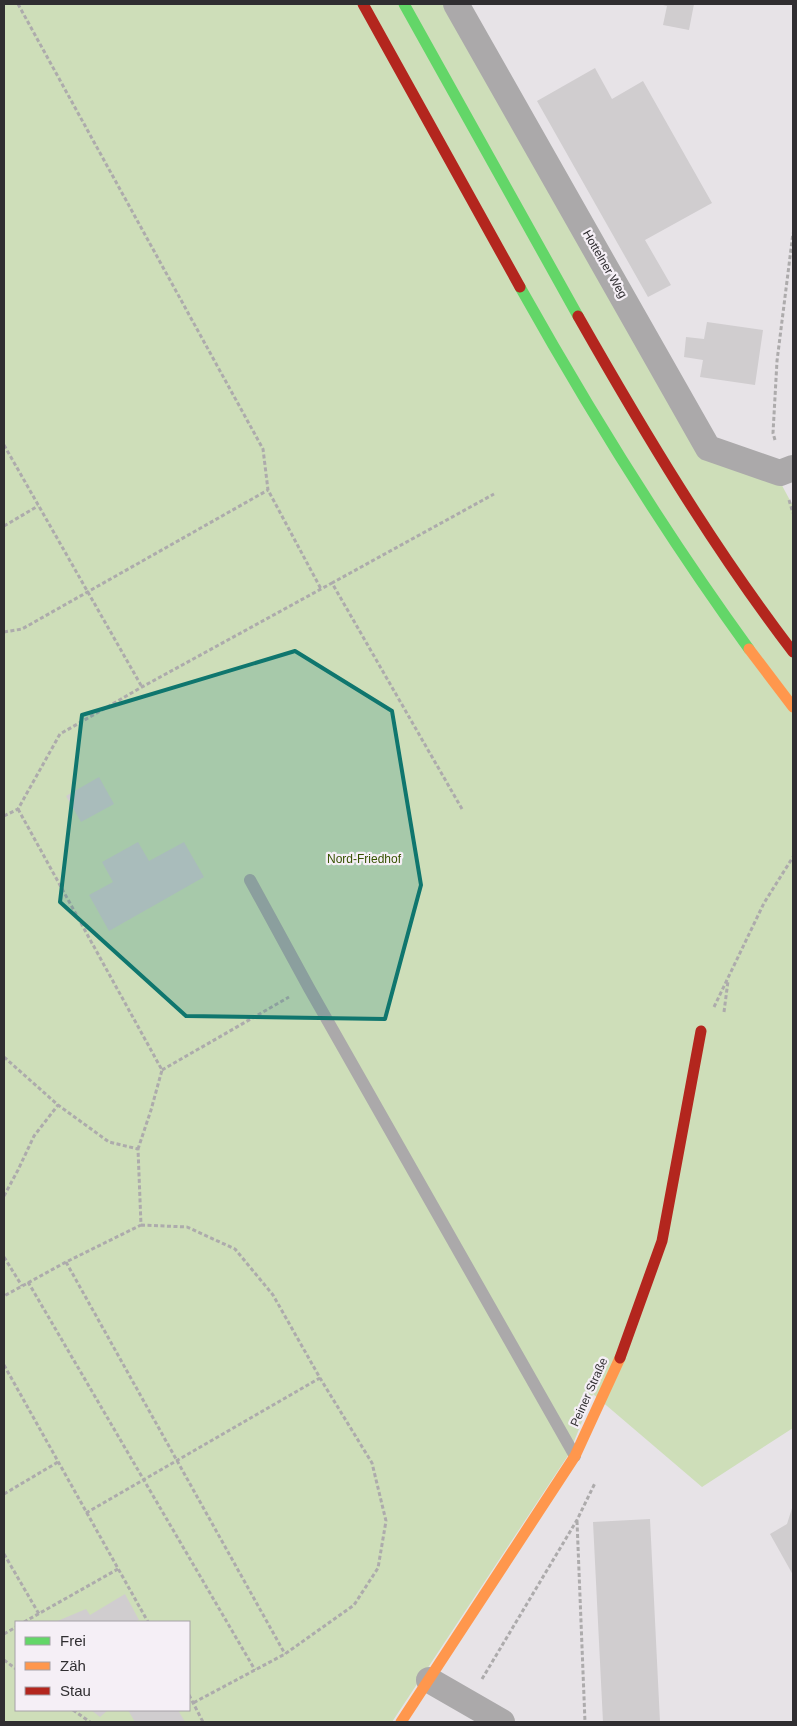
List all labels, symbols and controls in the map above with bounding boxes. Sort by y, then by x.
street label: Hottelner Weg [580,227,630,301]
park label: Nord-Friedhof [327,852,402,866]
street label: Peiner Straße [568,1355,611,1429]
legend [15,1621,190,1711]
text: Frei [60,1632,86,1649]
text: Zäh [60,1657,86,1674]
text: Stau [60,1682,91,1699]

